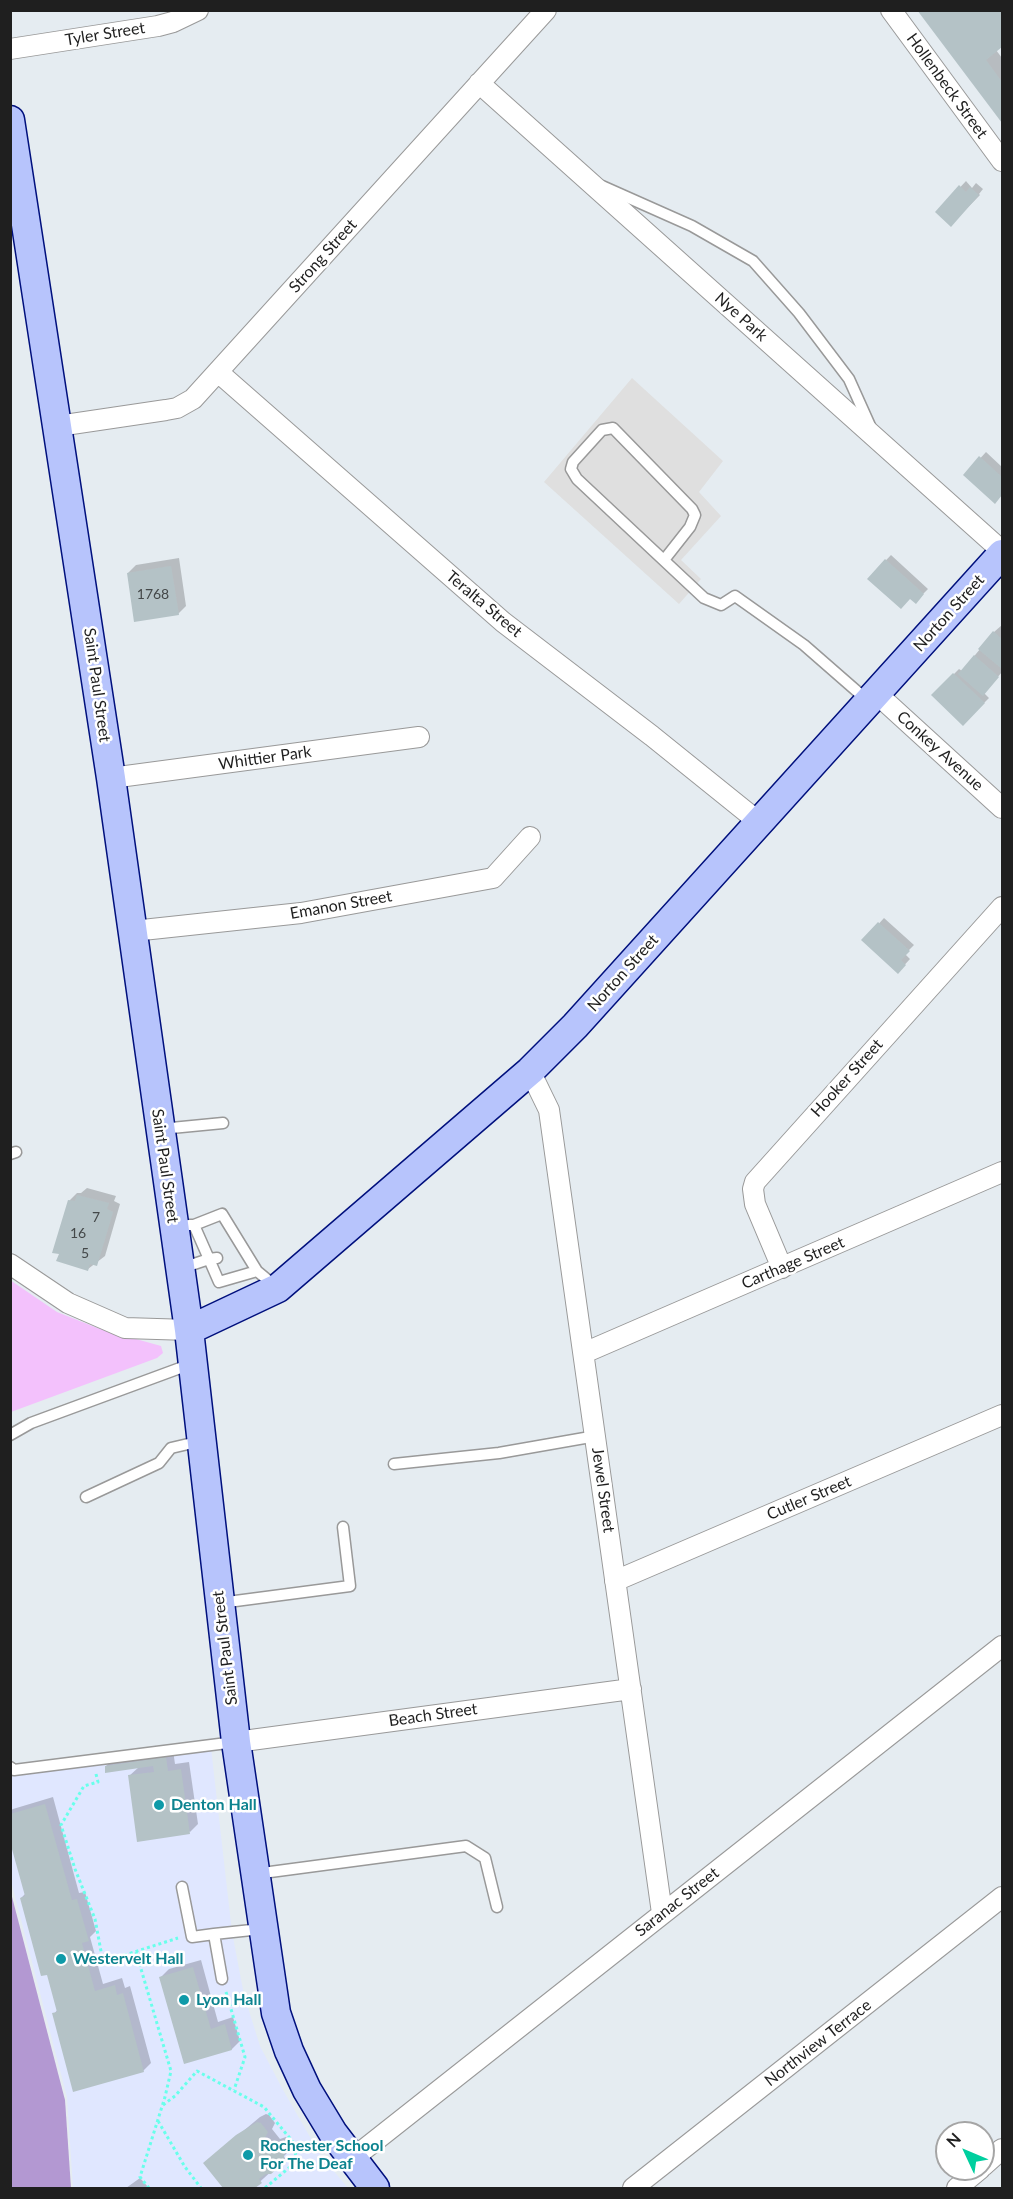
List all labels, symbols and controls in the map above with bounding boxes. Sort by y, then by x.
street label: Tyler Street [64,18,146,50]
street label: Hollenbeck Street [902,30,992,142]
street label: Strong Street [285,215,361,297]
street label: Nye Park [711,289,771,345]
street label: Teralta Street [442,567,526,641]
street label: Norton Street [909,571,989,655]
house number: 1768 [137,586,169,602]
street label: Saint Paul Street [79,627,115,743]
street label: Conkey Avenue [893,707,987,795]
street label: Whittier Park [217,742,313,774]
street label: Emanon Street [288,887,394,923]
street label: Norton Street [583,931,663,1015]
street label: Hooker Street [807,1035,887,1121]
street label: Saint Paul Street [147,1108,183,1224]
house number: 7 [92,1209,100,1225]
house number: 16 [70,1225,86,1241]
street label: Carthage Street [739,1233,847,1293]
house number: 5 [81,1245,89,1261]
street label: Jewel Street [588,1446,618,1534]
street label: Cutler Street [764,1472,854,1524]
street label: Saint Paul Street [208,1590,242,1706]
street label: Beach Street [387,1699,479,1731]
place label: Denton Hall [171,1795,257,1815]
marker: Denton Hall [152,1798,166,1812]
street label: Saranac Street [631,1863,723,1941]
place label: Westervelt Hall [73,1949,184,1969]
marker: Westervelt Hall [54,1952,68,1966]
place label: Lyon Hall [196,1990,261,2010]
marker: Lyon Hall [177,1993,191,2007]
street label: Northview Terrace [761,1995,875,2091]
north arrow [935,2121,995,2181]
text: N [942,2129,964,2151]
place label: Rochester School For The Deaf [260,2136,383,2174]
marker: Rochester School For The Deaf [241,2148,255,2162]

